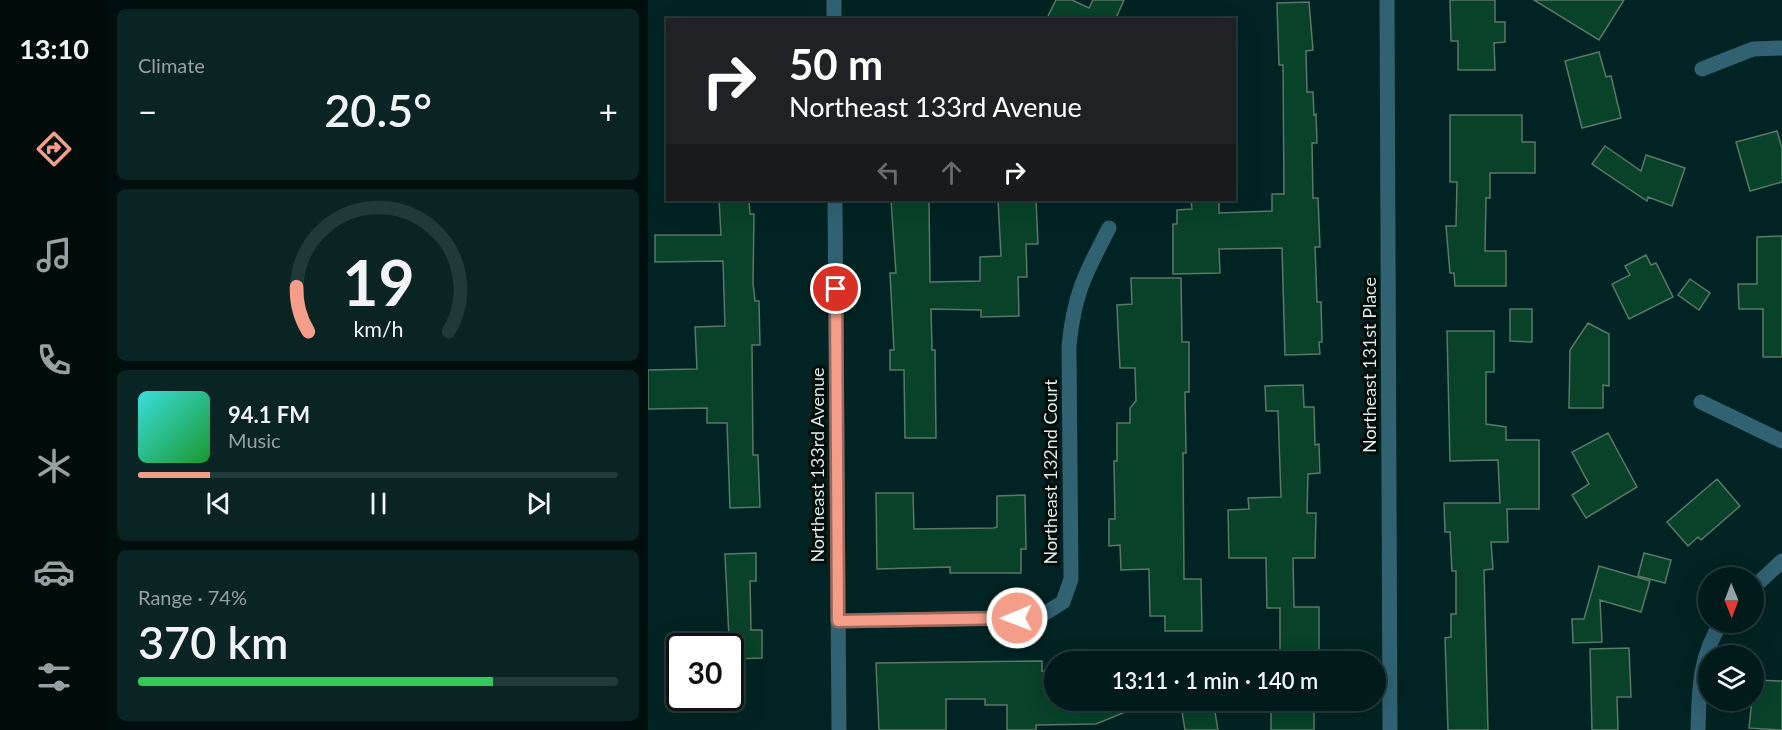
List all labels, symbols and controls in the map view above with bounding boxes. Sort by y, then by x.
text: 13:10 [19,32,89,65]
text: 50 m [789,39,883,89]
icon: right [690,42,768,120]
text: Climate [138,53,205,77]
text: 20.5° [324,83,432,137]
text: Northeast 133rd Avenue [789,90,1082,123]
text: − [138,91,157,131]
text: + [599,91,618,131]
icon: directions [33,128,75,170]
icon: left [872,156,905,189]
icon: ahead [935,156,968,189]
icon: right [998,156,1031,189]
icon: music [33,234,75,276]
text: 19 [342,244,414,319]
pin [810,263,861,314]
icon: arrive [819,272,852,305]
street label: Northeast 131st Place [1358,277,1380,453]
text: km/h [353,316,403,342]
icon: phone [33,339,75,381]
street label: Northeast 133rd Avenue [806,367,828,563]
street label: Northeast 132nd Court [1039,379,1061,565]
text: 94.1 FM [228,401,310,428]
text: Music [228,428,281,452]
icon: climate [33,445,75,487]
icon: previous [202,487,235,520]
icon: pause [362,487,395,520]
icon: next [522,487,555,520]
icon: car [33,551,75,593]
north arrow [1698,567,1764,633]
map controls [1698,567,1764,711]
text: Range · 74% [138,585,247,609]
position arrow [985,586,1049,650]
text: 370 km [138,615,288,669]
speed limit sign: 30 [666,633,744,711]
button: layers [1698,645,1764,711]
icon: filters [33,656,75,698]
text: 13:11 · 1 min · 140 m [1112,667,1318,694]

